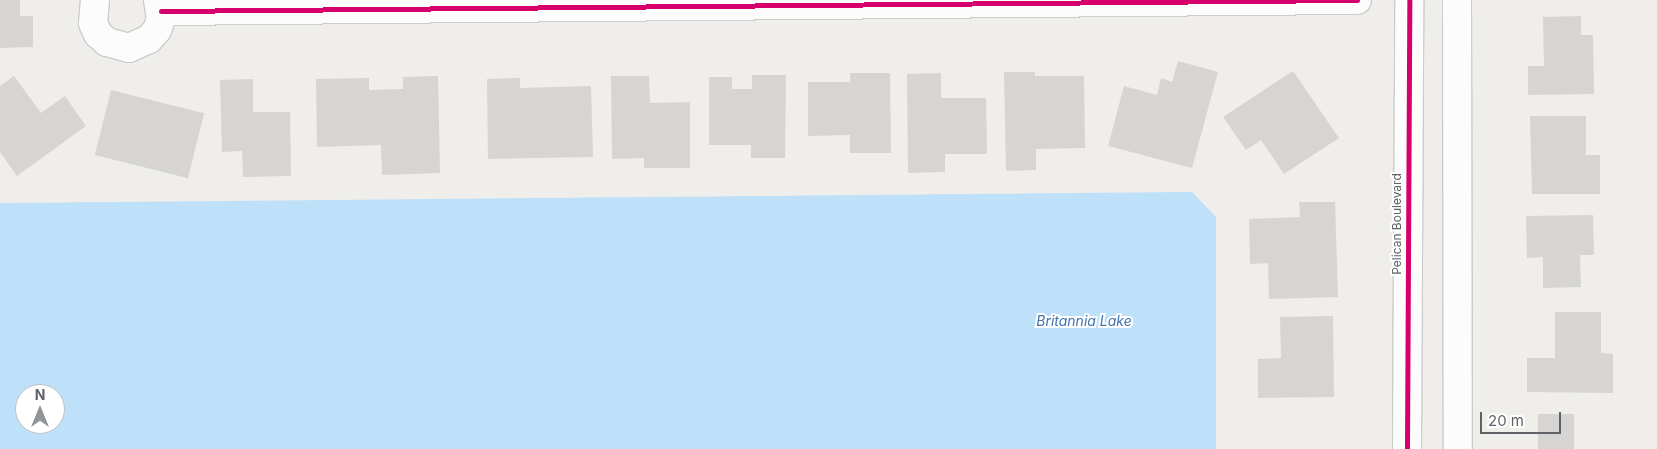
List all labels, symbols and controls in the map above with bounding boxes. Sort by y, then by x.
street label: Pelican Boulevard [1390,173,1404,275]
water label: Britannia Lake [1036,313,1132,329]
north arrow [15,384,65,434]
text: N [35,386,45,403]
scale bar [1483,402,1564,434]
text: 20 m [1488,411,1524,430]

